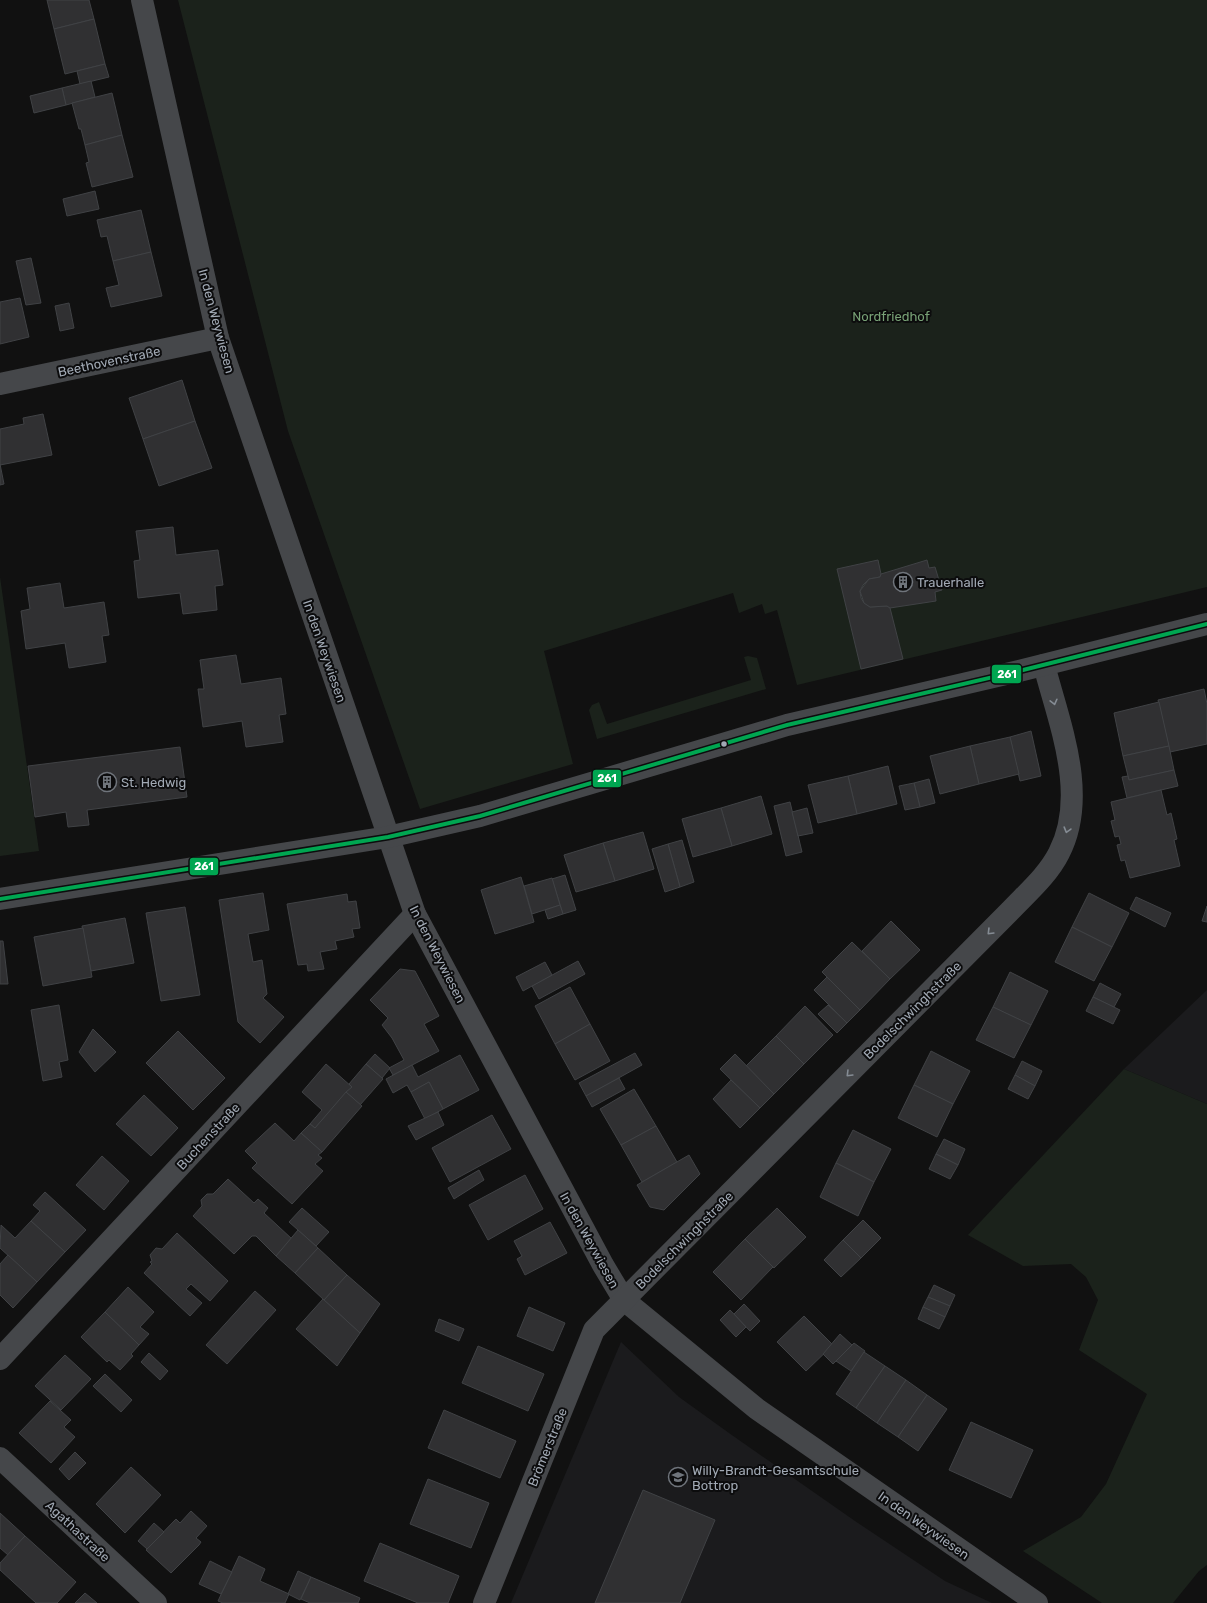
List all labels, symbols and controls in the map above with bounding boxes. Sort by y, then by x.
street label: In den Weywiesen [195,267,238,375]
park label: Nordfriedhof [852,309,930,324]
street label: Beethovenstraße [57,343,162,380]
building icon: Trauerhalle [892,571,914,593]
place label: Trauerhalle [917,575,984,590]
street label: In den Weywiesen [300,598,349,704]
line badge: 261 [991,664,1022,684]
text: 261 [997,668,1017,681]
one-way arrow [1049,699,1058,706]
unlabelled marker [719,739,729,749]
line badge: 261 [592,769,622,788]
building icon: St. Hedwig [96,771,118,793]
text: 261 [597,772,617,785]
place label: St. Hedwig [121,775,186,791]
one-way arrow [1063,826,1072,833]
line badge: 261 [189,857,219,876]
text: 261 [194,860,214,873]
street label: In den Weywiesen [406,903,469,1006]
one-way arrow [987,927,995,935]
street label: Bodelschwinghstraße [860,958,965,1063]
one-way arrow [846,1069,854,1077]
street label: Buchenstraße [174,1100,243,1173]
street label: Bodelschwinghstraße [632,1188,737,1293]
street label: In den Weywiesen [557,1190,622,1291]
street label: Brömerstraße [525,1406,570,1489]
place label: Willy-Brandt-Gesamtschule Bottrop [692,1463,859,1493]
school or university icon: Willy-Brandt-Gesamtschule Bottrop [667,1466,689,1488]
street label: In den Weywiesen [875,1488,972,1562]
street label: Agathastraße [42,1498,113,1566]

